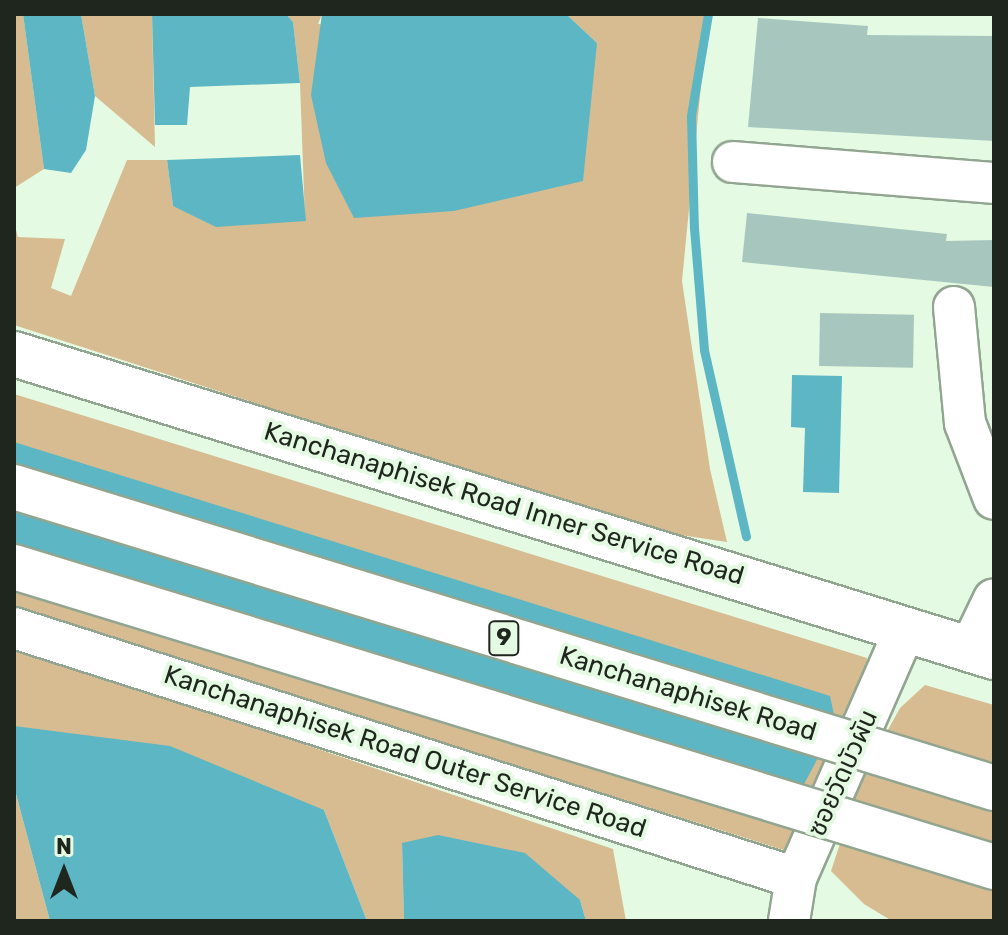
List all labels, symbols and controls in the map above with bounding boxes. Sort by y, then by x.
street label: Kanchanaphisek Road Inner Service Road [260,416,748,592]
road number: 9 [488,618,520,658]
street label: Kanchanaphisek Road [556,640,820,748]
street label: Kanchanaphisek Road Outer Service Road [160,659,650,845]
street label: ซอยวัดบัวผัน [801,705,885,841]
north arrow [24,831,104,911]
text: N [56,833,72,860]

